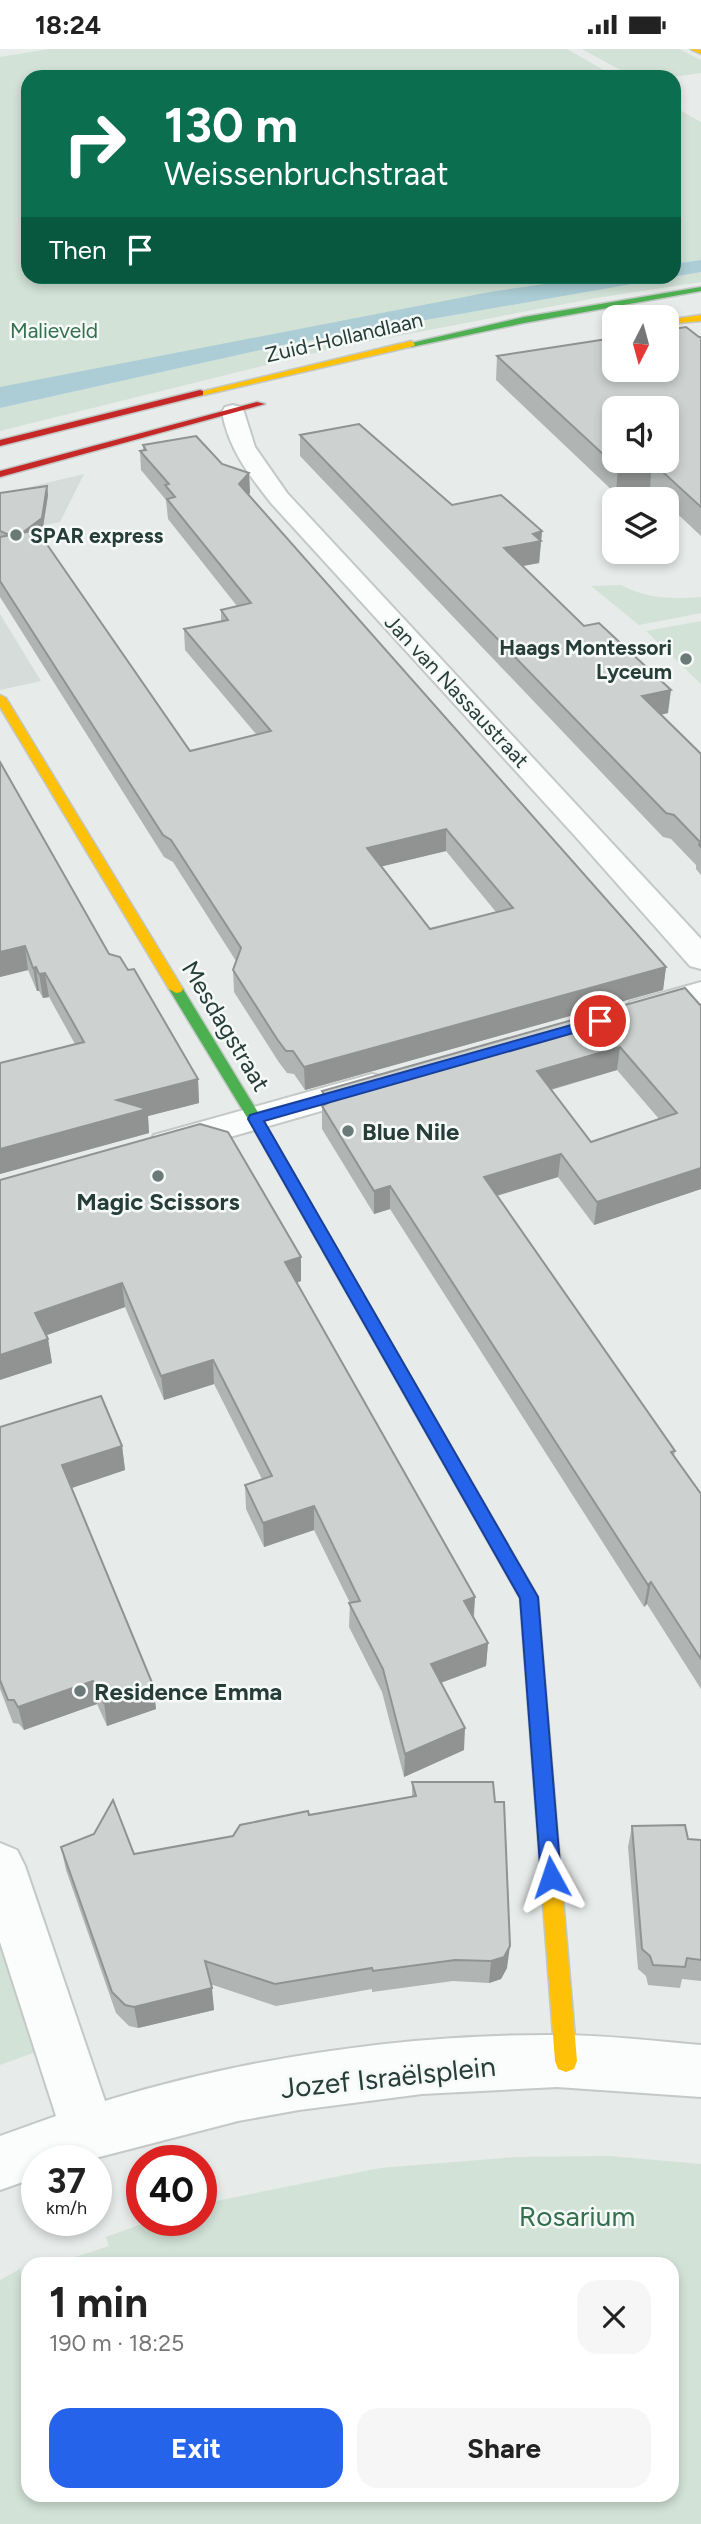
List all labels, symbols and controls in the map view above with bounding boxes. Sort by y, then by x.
text: 18:24 [35,9,101,41]
text: 130 m [164,95,298,154]
icon: right [49,98,140,189]
text: Weissenbruchstraat [164,155,449,193]
icon: arrive [121,231,159,269]
text: Then [49,234,107,266]
north arrow [602,305,679,381]
map controls [602,305,679,564]
street label: Zuid-Hollandlaan [263,307,425,367]
park label: Malieveld [10,318,98,343]
button: sound [602,396,679,473]
button: layers [602,487,679,564]
place label: SPAR express [30,523,163,548]
marker: SPAR express [8,527,24,543]
street label: Jan van Nassaustraat [380,609,534,773]
place label: Haags Montessori Lyceum [499,635,672,684]
marker: Haags Montessori Lyceum [678,651,694,667]
street label: Mesdagstraat [176,956,276,1096]
pin [570,991,630,1051]
icon: arrive [581,1002,619,1040]
place label: Blue Nile [362,1117,459,1146]
marker: Blue Nile [340,1123,356,1139]
marker: Magic Scissors [150,1168,166,1184]
place label: Magic Scissors [76,1187,240,1216]
place label: Residence Emma [94,1677,282,1706]
marker: Residence Emma [72,1683,88,1699]
position arrow [514,1840,588,1914]
street label: Jozef Israëlsplein [279,2049,497,2105]
speed limit sign: 40 [126,2145,217,2236]
text: 37 [47,2160,86,2202]
text: km/h [46,2197,87,2219]
park label: Rosarium [519,2199,635,2233]
text: 1 min [49,2277,148,2328]
button: close [577,2280,651,2354]
text: 190 m · 18:25 [49,2329,184,2357]
button: Exit [49,2408,343,2488]
button: Share [357,2408,651,2488]

